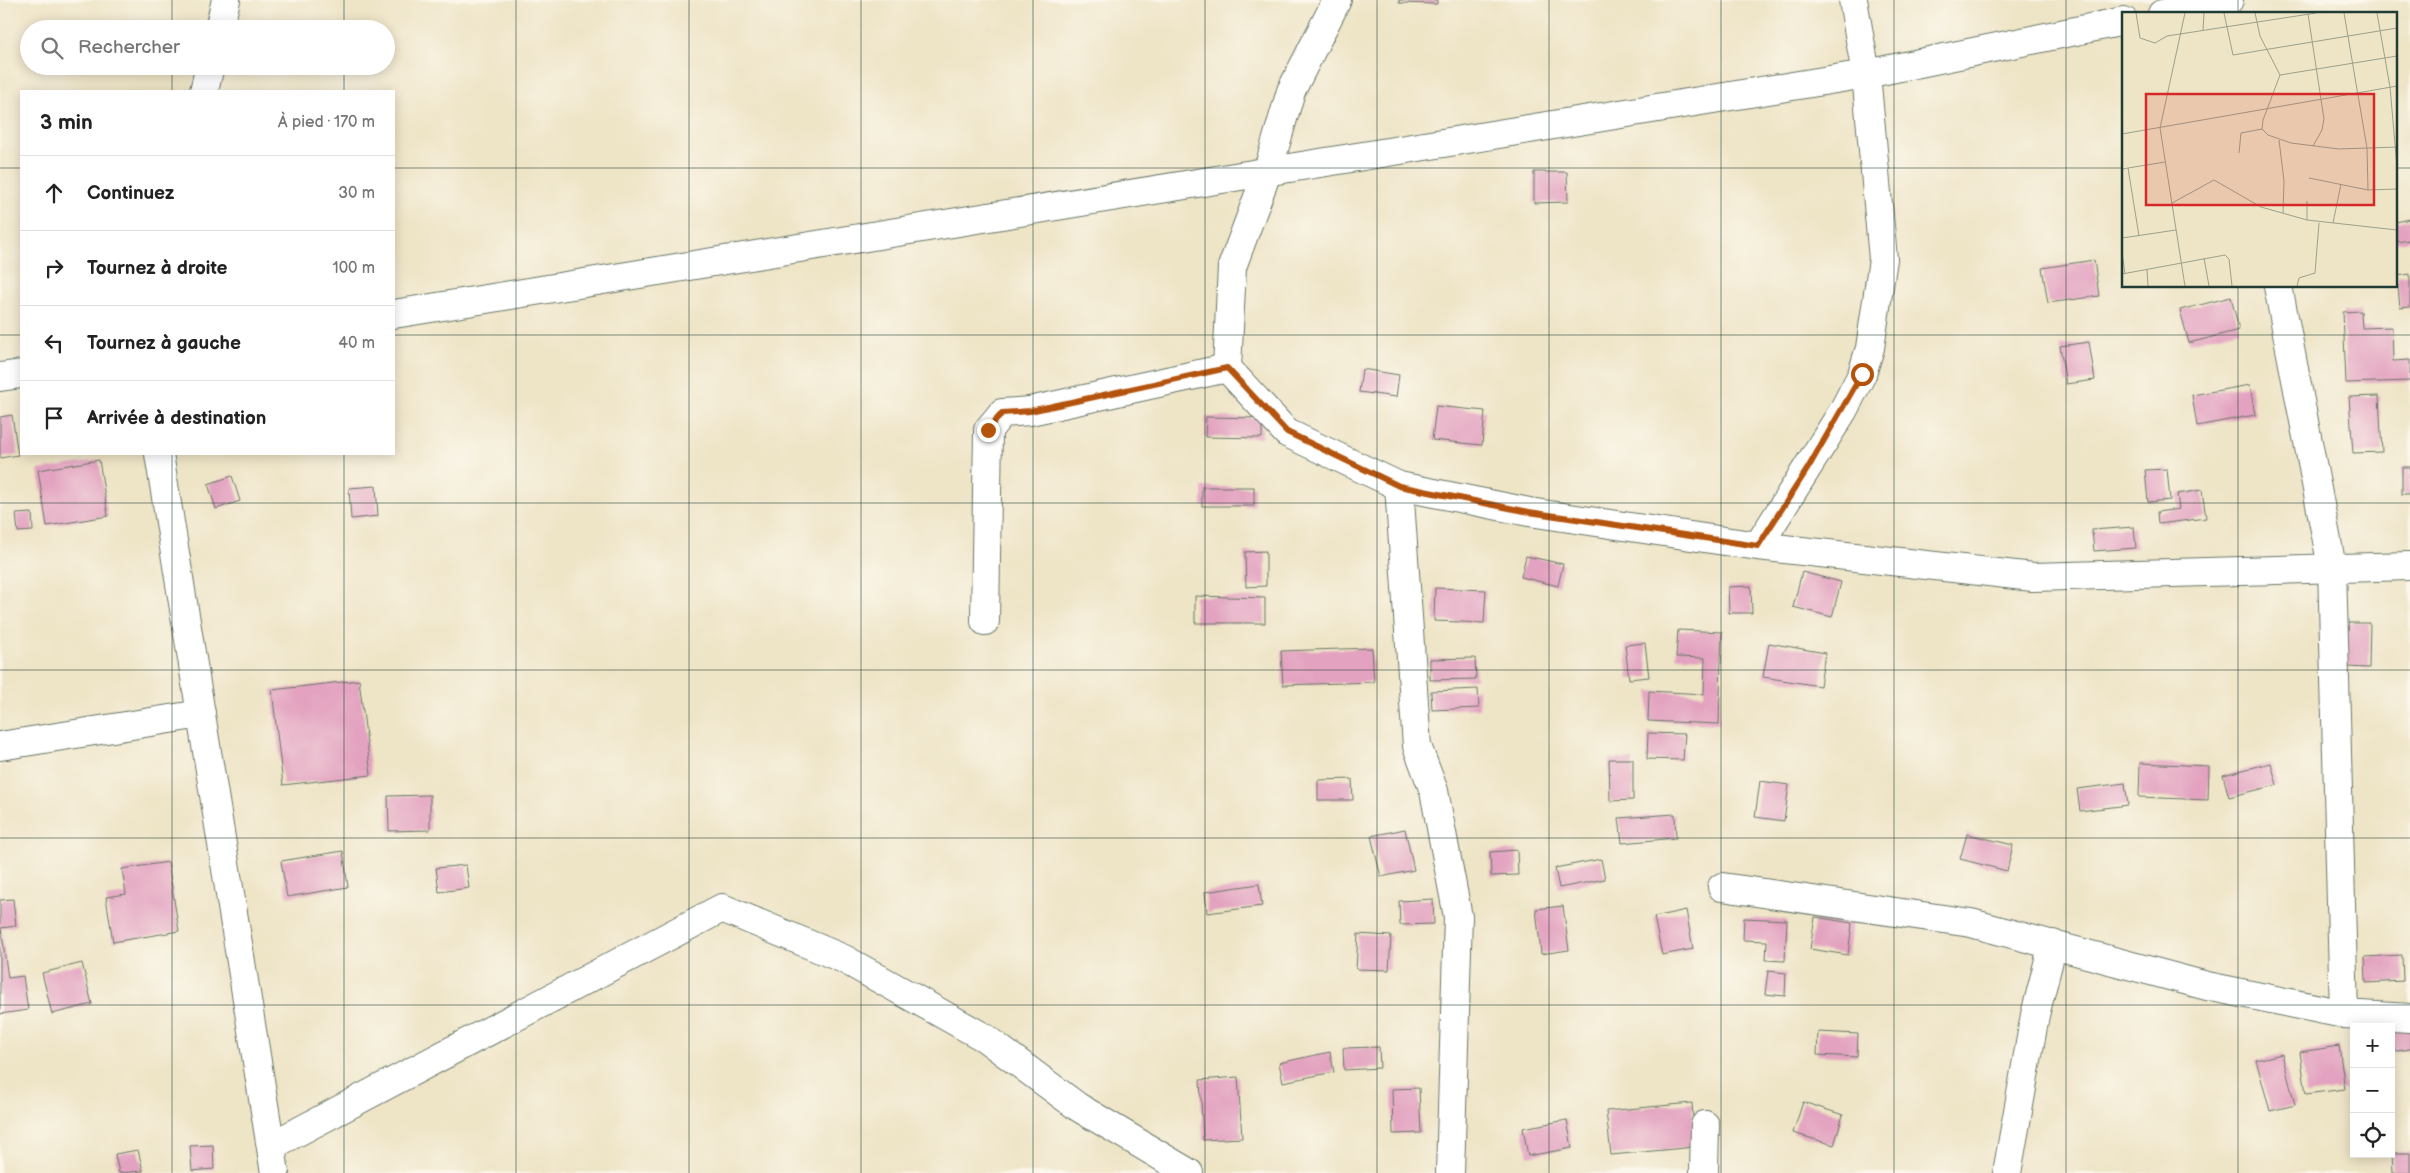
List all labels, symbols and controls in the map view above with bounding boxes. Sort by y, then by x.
inset map [2122,12,2398,288]
search box [20,20,395,75]
icon: search [38,34,66,62]
text: Rechercher [78,36,180,59]
text: 3 min [40,110,93,135]
text: À pied · 170 m [278,113,375,132]
icon: ahead [40,179,68,207]
text: Continuez [87,182,174,205]
text: 30 m [338,184,375,203]
icon: right [40,254,68,282]
text: Tournez à droite [87,257,228,280]
text: 100 m [332,259,375,278]
icon: left [40,329,68,357]
text: Tournez à gauche [87,332,241,355]
text: 40 m [338,334,375,353]
route start [1851,363,1874,386]
icon: arrive [40,404,68,432]
text: Arrivée à destination [87,407,266,430]
route end [977,419,1000,442]
map controls [2350,1023,2395,1158]
button: + [2350,1023,2395,1068]
button: − [2350,1068,2395,1113]
button: locate [2350,1113,2395,1158]

